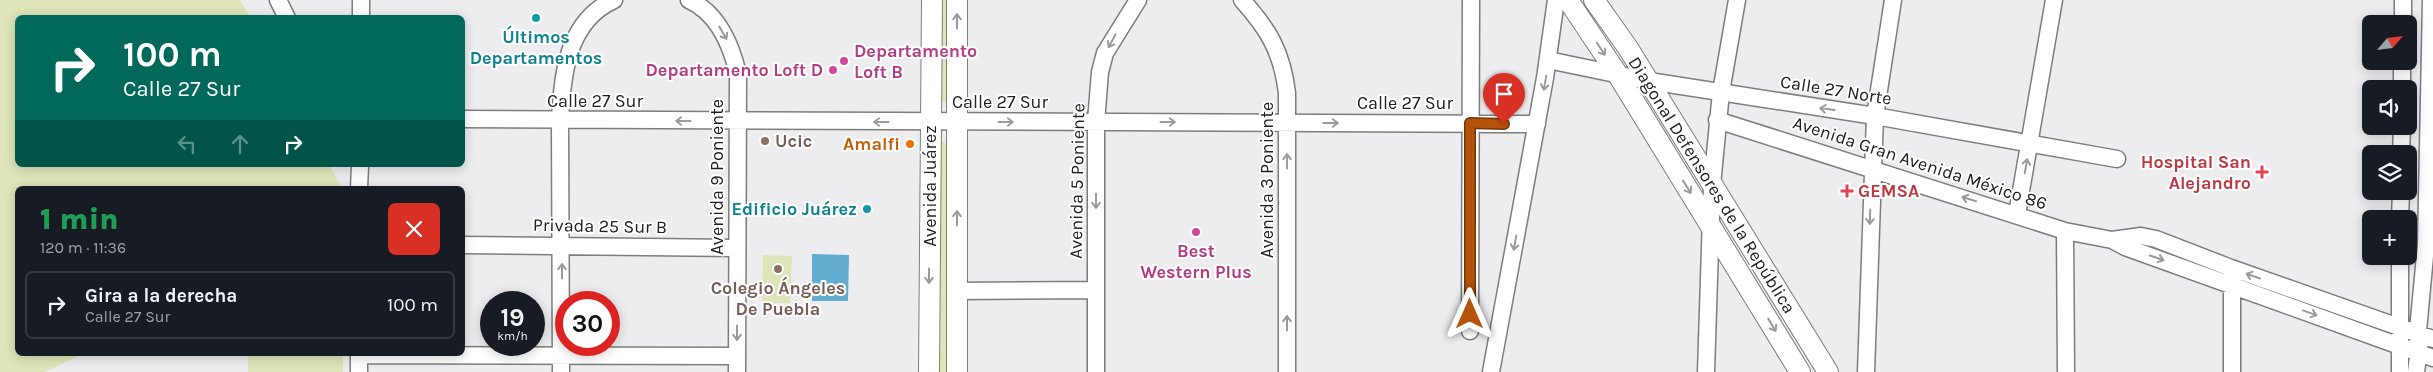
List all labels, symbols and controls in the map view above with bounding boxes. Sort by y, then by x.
marker: Últimos Departamentos [530,12,542,24]
one-way arrow [952,13,962,30]
north arrow [2362,15,2418,70]
map controls [2362,15,2417,265]
place label: Últimos Departamentos [470,25,602,69]
one-way arrow [718,26,728,41]
one-way arrow [1107,33,1116,48]
text: 100 m [123,34,222,75]
icon: right [40,35,105,100]
place label: Departamento Loft B [854,40,977,83]
one-way arrow [1596,42,1606,56]
street label: Diagonal Defensores de la República [1624,52,1800,318]
marker: Departamento Loft B [838,55,850,67]
place label: Departamento Loft D [646,59,823,81]
marker: Departamento Loft D [827,64,839,76]
street label: Calle 27 Norte [1779,70,1893,110]
pin [1483,73,1525,124]
one-way arrow [1539,75,1549,91]
text: Calle 27 Sur [123,76,240,102]
icon: arrive [1490,80,1518,108]
button: sound [2362,80,2417,135]
street label: Calle 27 Sur [547,90,643,112]
street label: Calle 27 Sur [952,91,1048,113]
street label: Calle 27 Sur [1357,92,1453,114]
street label: Avenida 9 Poniente [706,99,728,255]
street label: Avenida 3 Poniente [1256,102,1278,258]
street label: Avenida 5 Poniente [1065,103,1089,259]
one-way arrow [1819,103,1835,113]
street label: Avenida Gran Avenida México 86 [1790,112,2050,214]
one-way arrow [676,116,692,126]
one-way arrow [873,117,889,126]
one-way arrow [997,117,1013,127]
one-way arrow [1160,117,1176,127]
one-way arrow [1322,118,1338,128]
street label: Avenida Juárez [919,125,941,247]
icon: left [173,130,201,158]
icon: ahead [226,130,254,158]
icon: right [279,130,307,158]
place label: Ucic [775,130,812,152]
place label: Amalfi [843,133,900,155]
marker: Ucic [759,135,771,147]
marker: Amalfi [904,138,916,150]
button: layers [2362,145,2417,200]
place label: Hospital San Alejandro [2141,151,2251,194]
one-way arrow [1282,153,1292,170]
one-way arrow [2022,158,2032,174]
marker: Hospital San Alejandro [2255,165,2269,179]
one-way arrow [1682,179,1692,193]
place label: GEMSA [1858,180,1919,202]
marker: GEMSA [1840,184,1854,198]
one-way arrow [1091,192,1101,209]
one-way arrow [1962,194,1977,203]
place label: Edificio Juárez [731,198,857,220]
text: 1 min [40,201,119,237]
button: close [388,203,440,255]
marker: Edificio Juárez [861,203,873,215]
one-way arrow [1865,208,1875,225]
button: + [2362,210,2417,265]
one-way arrow [952,211,962,227]
street label: Privada 25 Sur B [533,214,667,238]
marker: Best Western Plus [1190,226,1202,238]
one-way arrow [1510,234,1520,250]
text: 120 m · 11:36 [40,238,126,257]
place label: Best Western Plus [1140,240,1252,283]
one-way arrow [2149,254,2164,263]
one-way arrow [557,263,567,280]
marker: Colegio Ángeles De Puebla [772,263,784,275]
one-way arrow [924,268,934,284]
one-way arrow [2246,271,2262,280]
place label: Colegio Ángeles De Puebla [711,276,845,320]
text: Gira a la derecha [85,285,237,307]
position arrow [1443,287,1495,339]
icon: right [42,291,70,319]
speed limit sign: 30 [555,291,620,356]
text: 100 m [387,294,438,316]
text: 19 [500,303,525,332]
text: Calle 27 Sur [85,307,170,326]
one-way arrow [2302,309,2317,318]
one-way arrow [1282,316,1292,332]
one-way arrow [1767,318,1777,332]
one-way arrow [732,324,742,341]
text: km/h [497,329,528,343]

